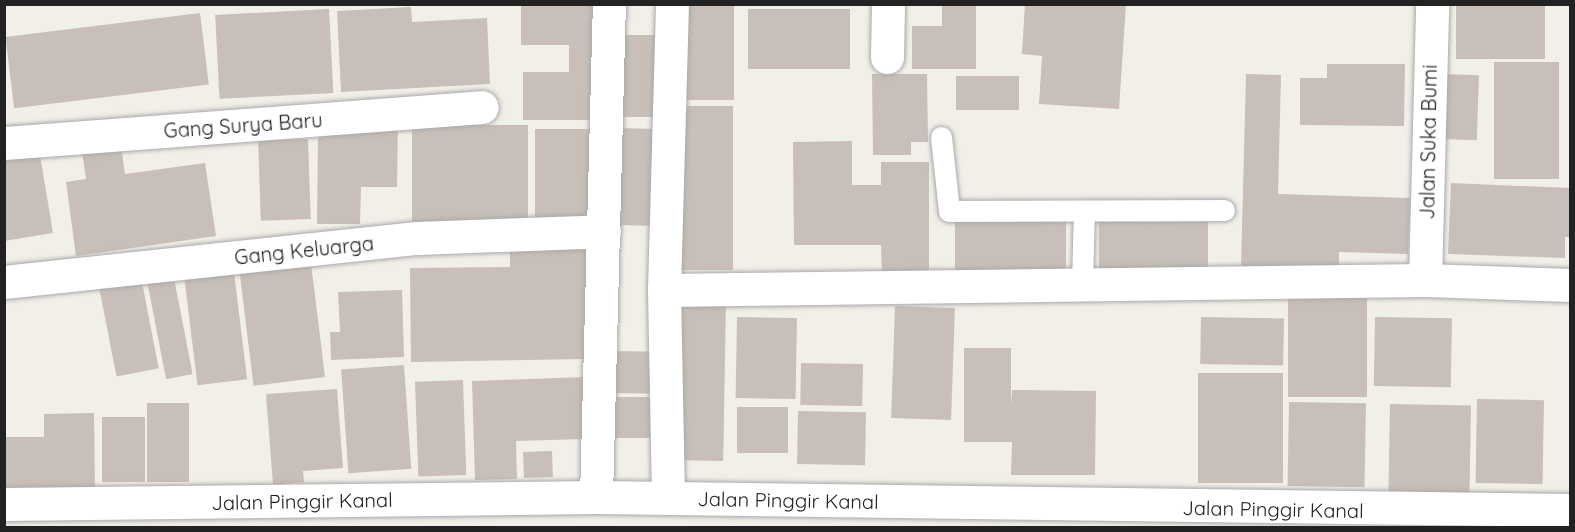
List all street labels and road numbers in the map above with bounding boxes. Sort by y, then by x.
street label: Jalan Suka Bumi [1415,64,1441,220]
street label: Gang Surya Baru [163,107,323,143]
street label: Gang Keluarga [233,231,375,269]
street label: Jalan Pinggir Kanal [697,486,879,514]
street label: Jalan Pinggir Kanal [211,487,393,515]
street label: Jalan Pinggir Kanal [1182,495,1364,523]

